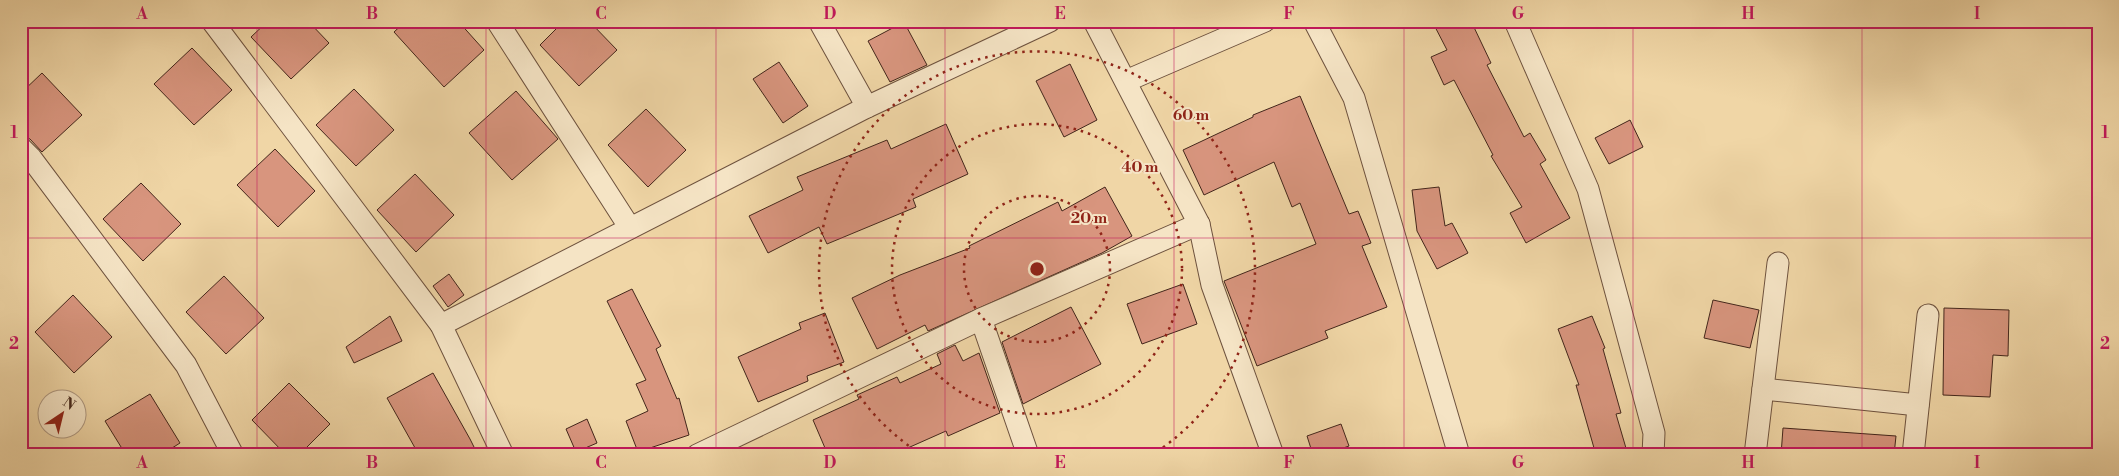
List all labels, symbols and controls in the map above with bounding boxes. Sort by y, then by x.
text: A [135,4,148,24]
text: B [366,4,378,24]
text: C [595,4,607,24]
text: D [824,4,837,24]
text: E [1054,4,1066,24]
text: F [1283,4,1295,24]
text: G [1512,4,1525,24]
text: H [1741,4,1755,24]
text: I [1974,4,1980,24]
text: 60 m [1173,106,1210,125]
text: 1 [10,123,18,143]
text: 1 [2101,123,2109,143]
text: 40 m [1121,158,1159,177]
text: 20 m [1071,209,1108,228]
centre of rings [1028,260,1046,278]
text: 2 [9,334,19,354]
text: 2 [2100,334,2110,354]
north arrow [38,388,88,438]
text: N [59,394,79,415]
text: A [135,453,148,473]
text: B [366,453,378,473]
text: C [595,453,607,473]
text: D [824,453,837,473]
text: E [1054,453,1066,473]
text: F [1283,453,1295,473]
text: G [1512,453,1525,473]
text: H [1741,453,1755,473]
text: I [1974,453,1980,473]

